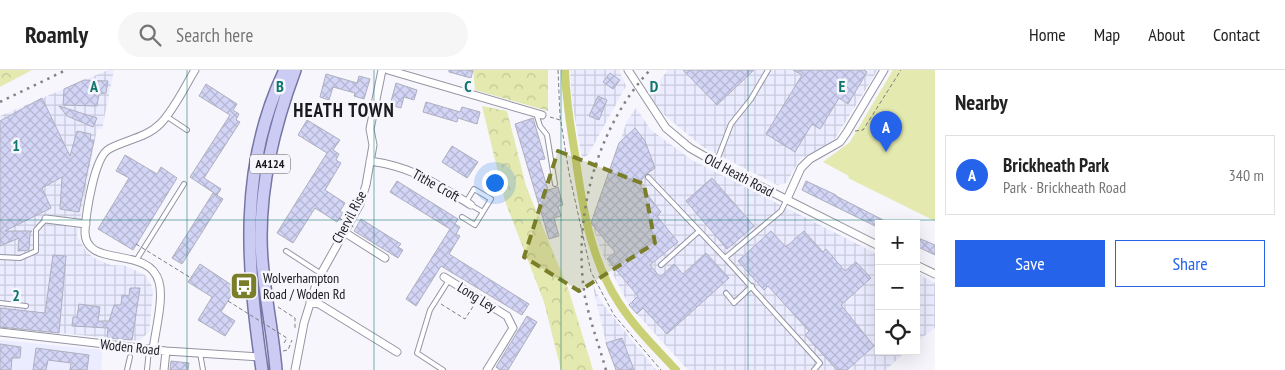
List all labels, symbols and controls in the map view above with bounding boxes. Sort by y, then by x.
search box [118,12,468,57]
text: Roamly [25,19,88,50]
icon: search [136,21,164,49]
text: Search here [176,23,253,47]
text: Home [1029,23,1066,46]
text: Map [1094,23,1120,46]
text: About [1148,23,1185,46]
text: Contact [1213,23,1260,46]
text: A [89,76,99,96]
text: B [276,76,284,96]
text: C [464,76,472,96]
text: D [650,76,659,96]
text: E [839,76,846,96]
text: Nearby [955,89,1008,116]
district label: HEATH TOWN [293,98,395,122]
pin: A [870,111,902,152]
text: 1 [12,135,20,155]
street label: Old Heath Road [701,149,777,201]
text: Brickheath Park [1003,153,1109,177]
road number: A4124 [250,155,290,174]
street label: Tithe Croft [409,165,463,205]
text: A [968,165,976,185]
text: 340 m [1229,165,1264,185]
your location [482,170,508,196]
text: Park · Brickheath Road [1003,177,1126,197]
street label: Chervil Rise [328,187,370,246]
map controls [875,220,920,355]
button: + [875,220,920,265]
button: Save [955,240,1105,287]
button: Share [1115,240,1265,287]
button: − [875,265,920,310]
place label: Wolverhampton Road / Woden Rd [263,269,345,303]
bus stop icon: Wolverhampton Road / Woden Rd [229,271,259,301]
street label: Long Ley [454,278,500,316]
text: 2 [12,285,20,305]
button: locate [875,310,920,355]
street label: Woden Road [99,335,161,359]

